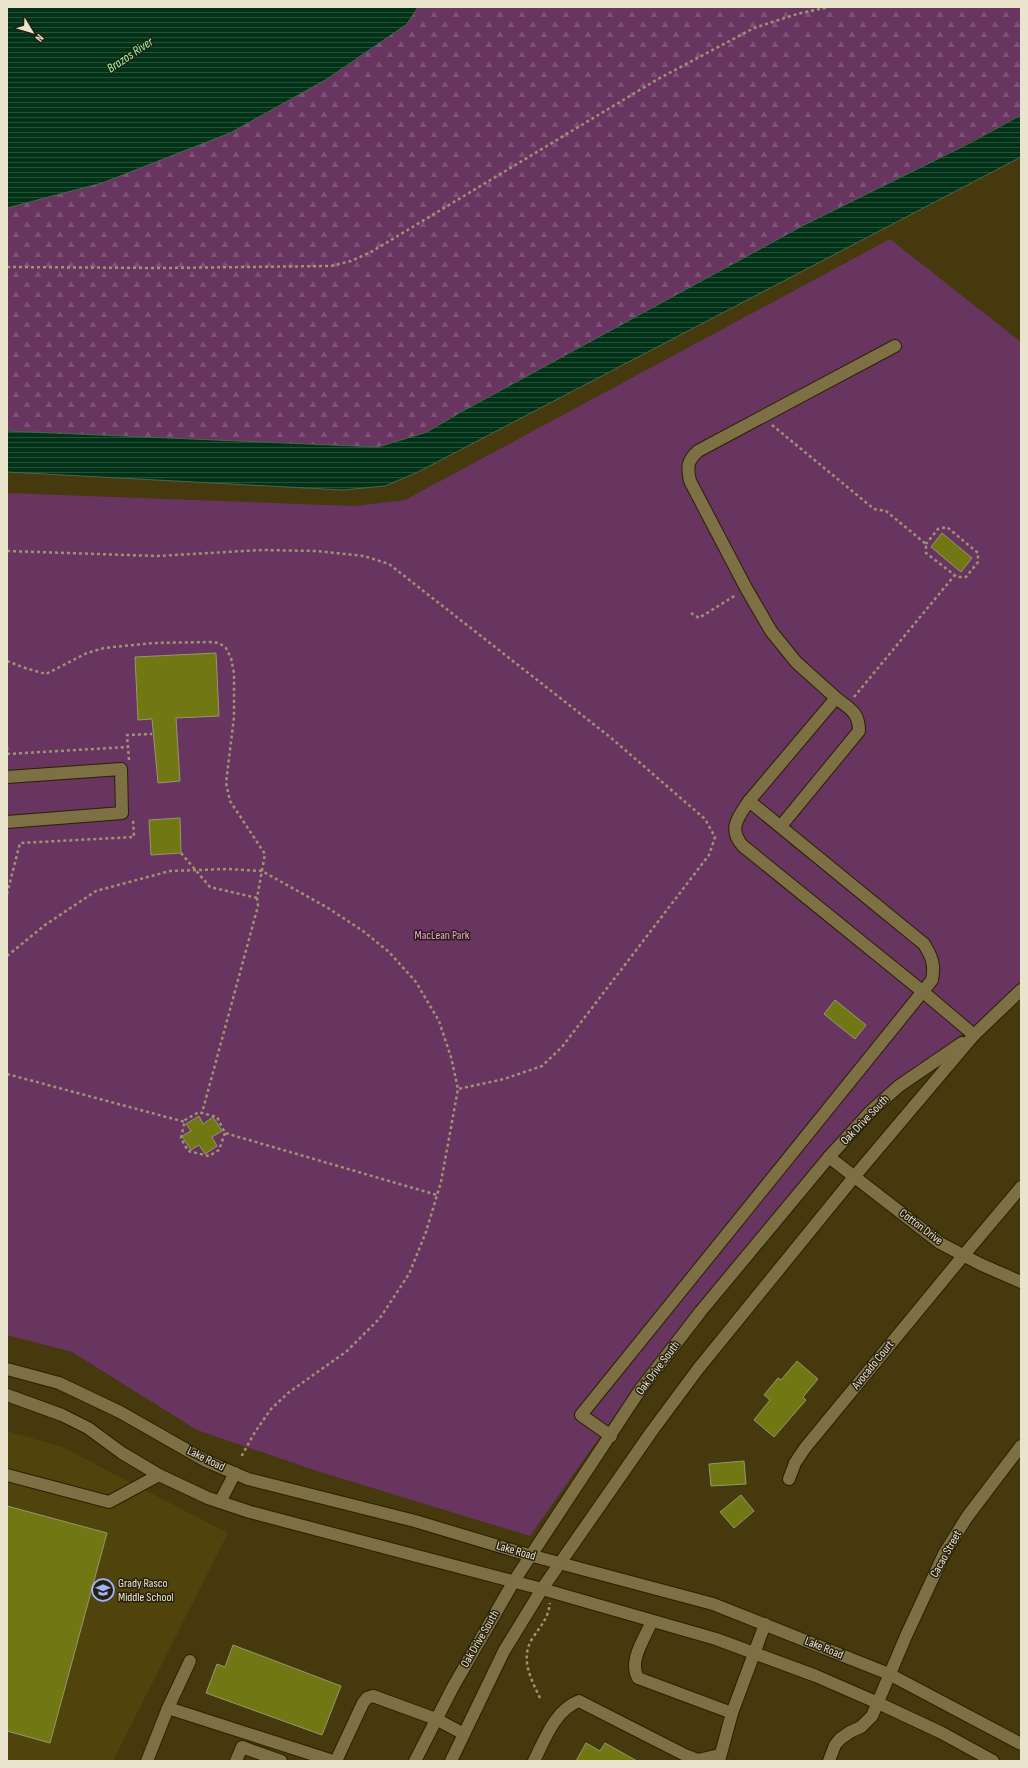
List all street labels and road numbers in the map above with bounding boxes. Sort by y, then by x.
street label: Oak Drive South [837,1092,893,1148]
street label: Cotton Drive [896,1206,946,1248]
street label: Avocado Court [848,1337,897,1393]
street label: Oak Drive South [633,1338,683,1398]
street label: Lake Road [185,1443,227,1475]
street label: Cacao Street [927,1527,965,1580]
street label: Lake Road [495,1538,537,1564]
street label: Oak Drive South [458,1608,502,1670]
street label: Lake Road [803,1634,845,1662]

